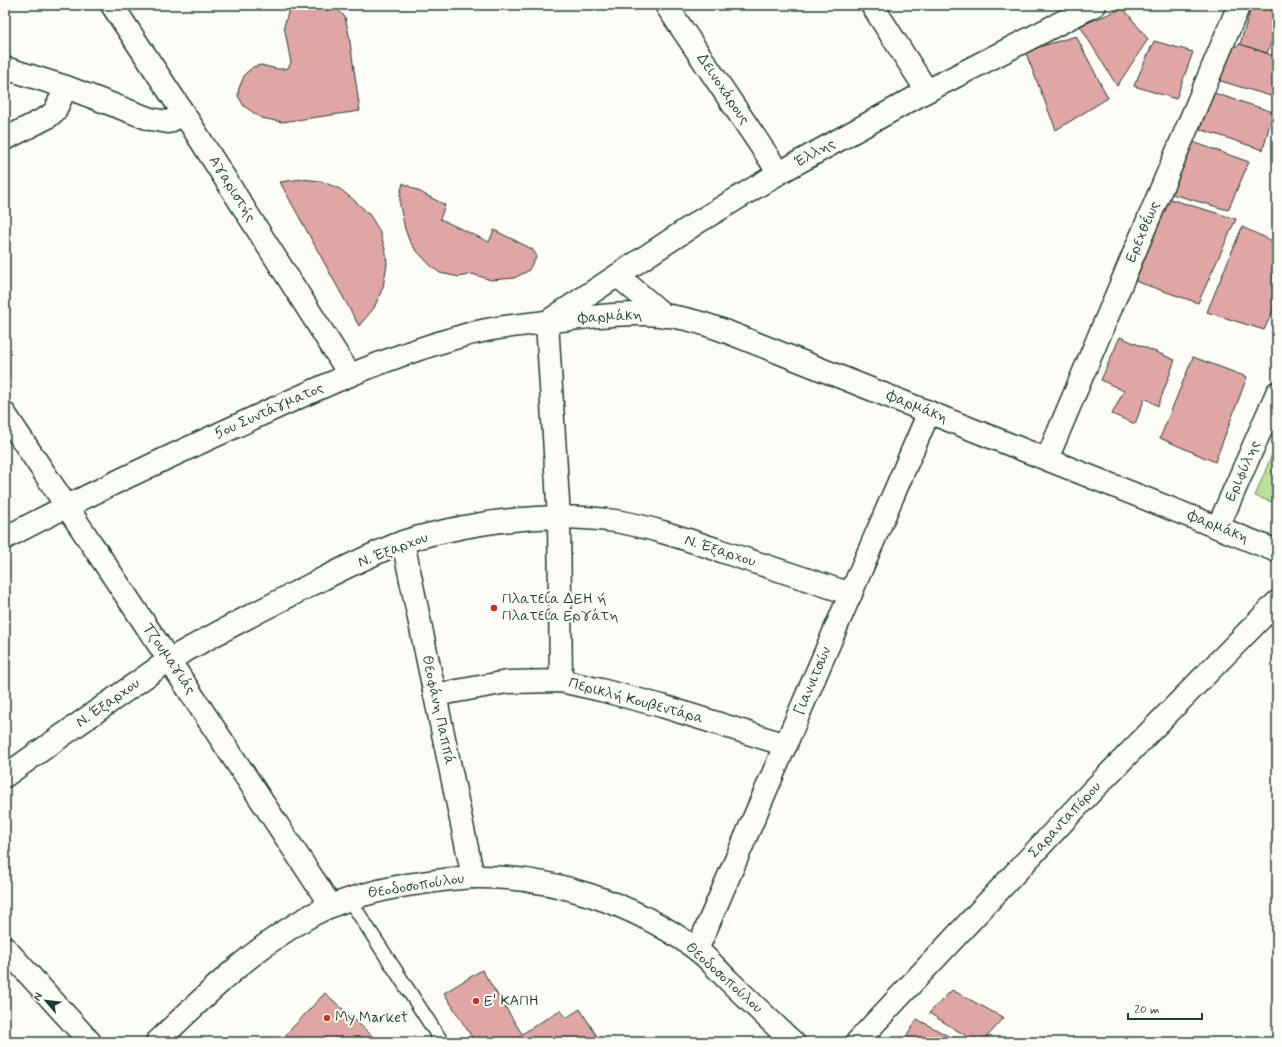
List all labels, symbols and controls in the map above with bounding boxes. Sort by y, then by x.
street label: Δεινοχάρους [692,50,754,129]
street label: Έλλης [791,134,839,172]
street label: Αγαριστής [204,152,260,226]
street label: Ερεχθέως [1121,198,1165,266]
street label: Φαρμάκη [576,305,643,329]
street label: 5ου Συντάγματος [211,378,327,444]
street label: Φαρμάκη [883,385,951,428]
street label: Εριφύλης [1221,437,1265,505]
street label: Φαρμάκη [1184,505,1252,548]
street label: Ν. Έξαρχου [355,527,431,573]
street label: Ν. Έξαρχου [682,530,758,572]
place label: Πλατεία ΔΕΗ ή Πλατεία Εργάτη [502,589,619,626]
marker: Πλατεία ΔΕΗ ή Πλατεία Εργάτη [489,603,499,613]
street label: Τζουμαγιάς [138,619,200,699]
street label: Γιαννιτσών [790,643,837,718]
street label: Θεοφάνη Παππά [417,653,459,767]
street label: Ν. Έξαρχου [72,673,144,732]
street label: Περικλή Κουβεντάρα [566,673,706,729]
street label: Σαρανταπόρου [1024,777,1106,863]
street label: Θεοδοσοπούλου [366,868,466,904]
street label: Θεοδοσοπούλου [681,938,767,1018]
north arrow [26,981,66,1021]
text: N [30,990,46,1003]
place label: Ε' ΚΑΠΗ [484,991,539,1011]
scale bar [1128,995,1202,1021]
marker: Ε' ΚΑΠΗ [471,996,481,1006]
text: 20 m [1134,1002,1160,1018]
place label: My Market [335,1008,408,1028]
marker: My Market [322,1013,332,1023]

